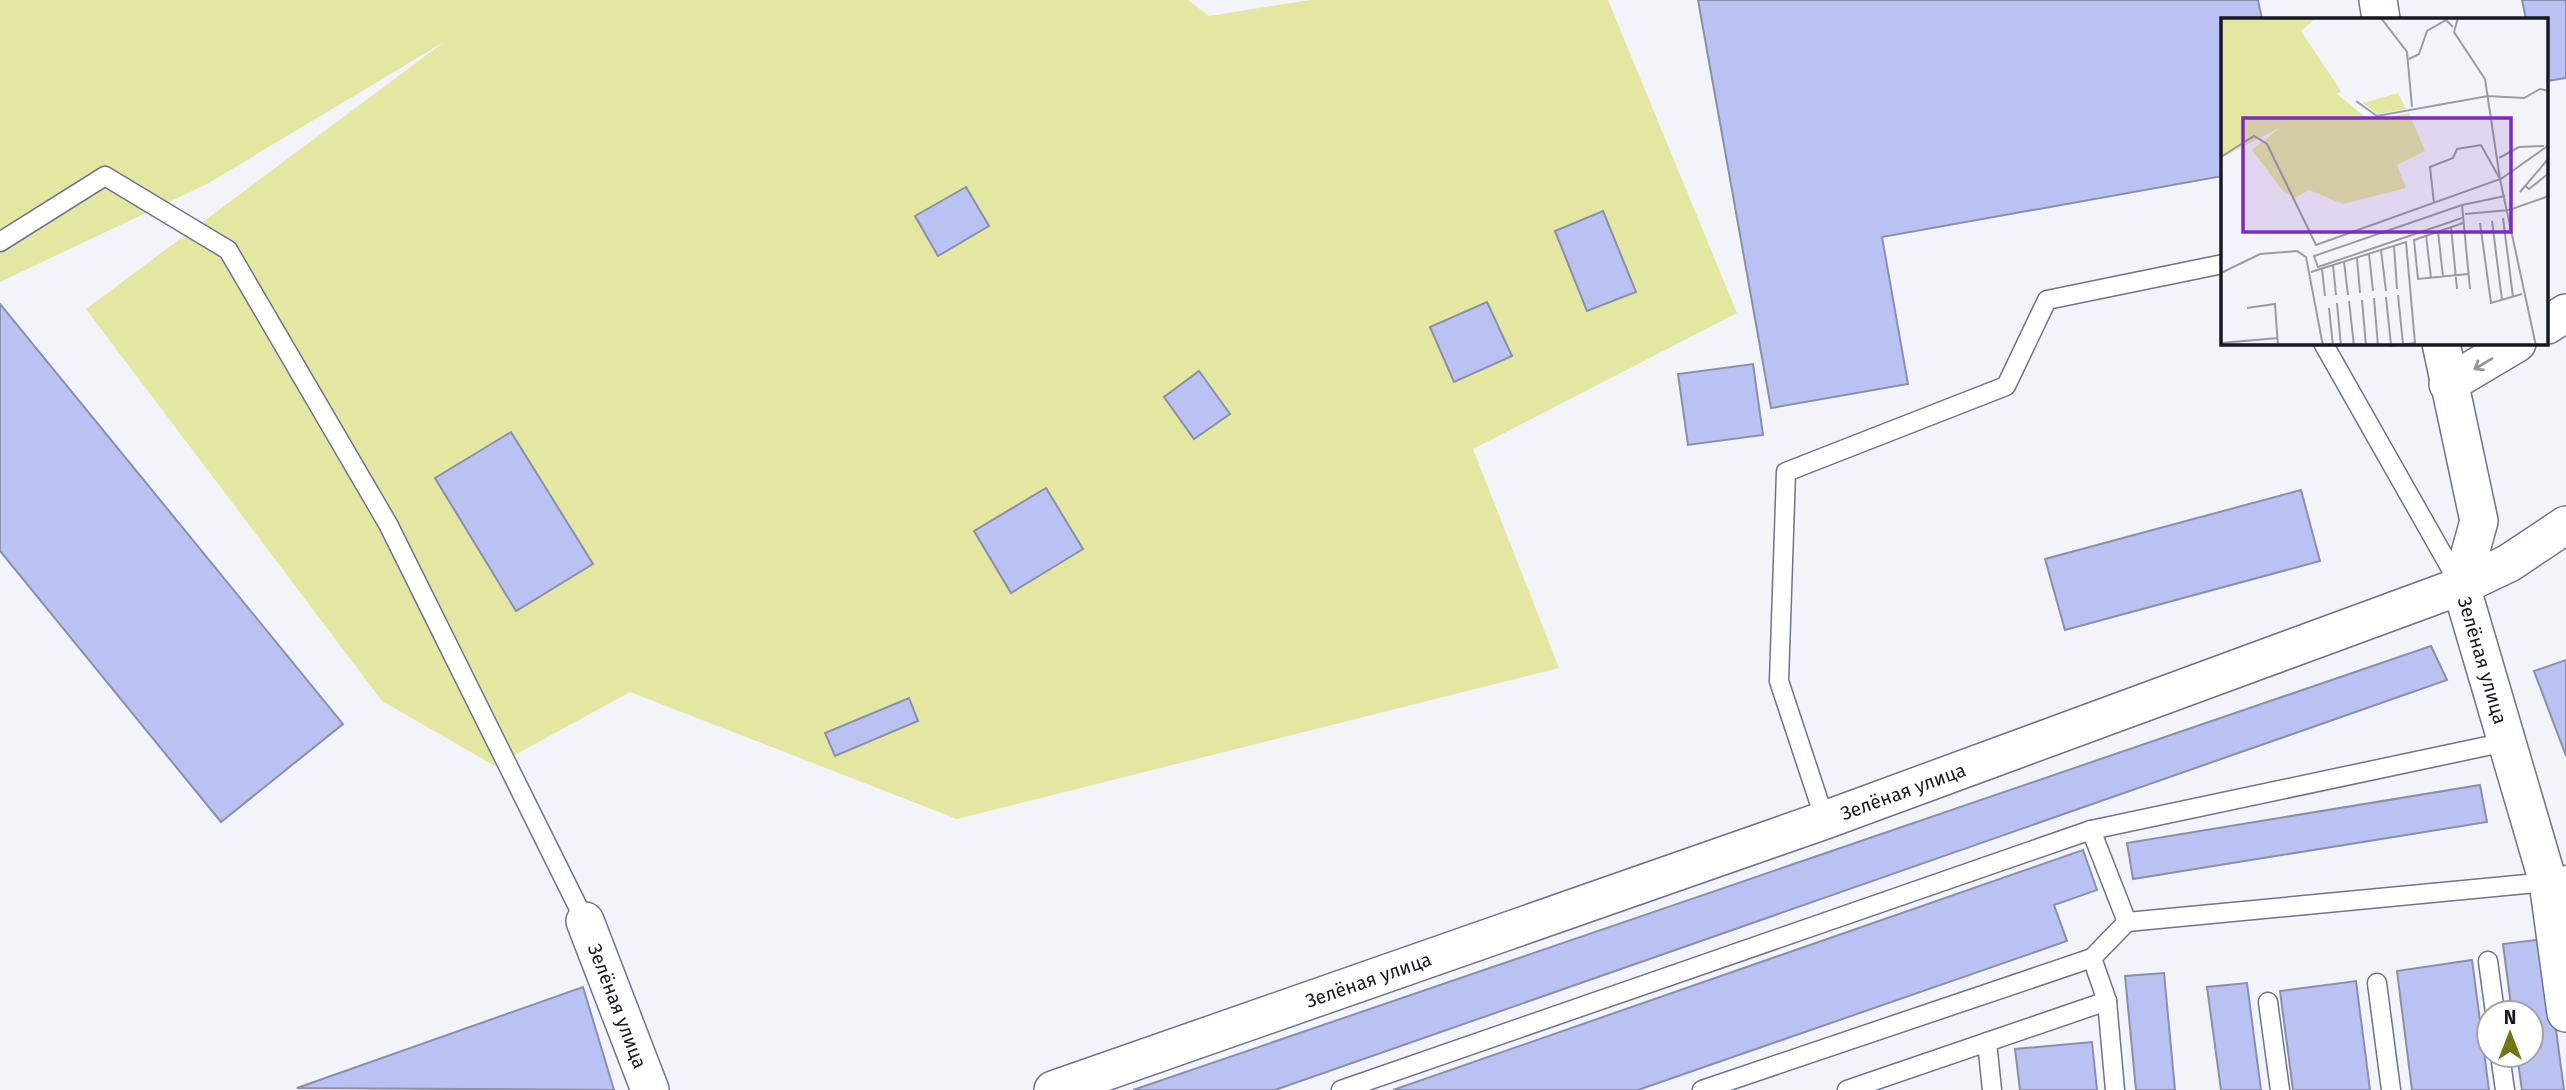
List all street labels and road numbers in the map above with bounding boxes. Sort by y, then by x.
street label: Зелёная улица [2453,594,2512,727]
street label: Зелёная улица [1838,758,1969,825]
street label: Зелёная улица [583,941,652,1072]
street label: Зелёная улица [1303,948,1434,1013]

